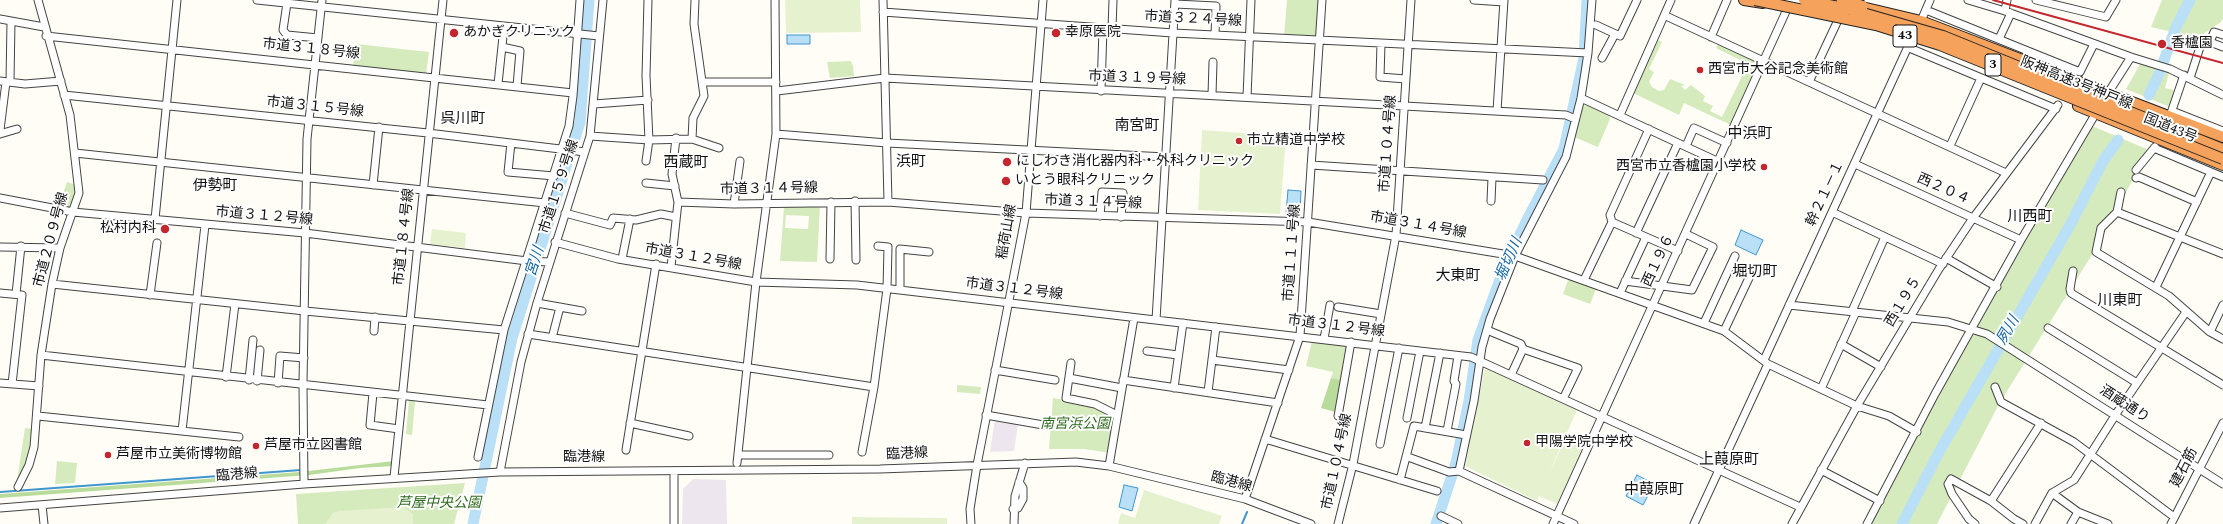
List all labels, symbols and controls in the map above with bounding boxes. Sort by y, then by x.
street label: 市道３２４号線 [1144,9,1242,31]
place label: あかぎクリニック [463,25,575,41]
place label: 幸原医院 [1065,25,1121,41]
road number: 43 [1893,25,1917,47]
marker: あかぎクリニック [448,27,460,39]
marker: 幸原医院 [1050,27,1062,39]
place label: 香櫨園 [2171,36,2213,52]
street label: 市道３１８号線 [261,37,361,63]
marker: 香櫨園 [2156,38,2168,50]
road number: 3 [1985,54,2001,76]
street label: 阪神高速3号神戸線 [2018,54,2134,114]
place label: 西宮市大谷記念美術館 [1708,62,1848,78]
marker: 西宮市大谷記念美術館 [1695,65,1705,75]
street label: 市道３１９号線 [1088,69,1186,89]
street label: 市道３１５号線 [265,95,365,121]
street label: 市道１０４号線 [1377,95,1401,193]
district label: 呉川町 [441,111,485,129]
street label: 国道43号 [2141,111,2199,147]
district label: 南宮町 [1115,118,1159,136]
district label: 中浜町 [1728,126,1772,144]
place label: 市立精道中学校 [1247,133,1345,149]
marker: 市立精道中学校 [1234,136,1244,146]
street label: 市道１５９号線 [537,138,583,236]
district label: 浜町 [896,154,926,172]
place label: にしわき消化器内科・外科クリニック [1016,154,1254,170]
district label: 西蔵町 [664,155,708,173]
marker: にしわき消化器内科・外科クリニック [1001,156,1013,168]
place label: 西宮市立香櫨園小学校 [1616,159,1756,175]
street label: 幹２１－１ [1804,159,1848,229]
marker: 西宮市立香櫨園小学校 [1759,162,1769,172]
street label: 西２０４ [1914,171,1972,209]
place label: いとう眼科クリニック [1015,173,1155,189]
marker: いとう眼科クリニック [1000,175,1012,187]
district label: 伊勢町 [193,178,237,196]
street label: 市道３１４号線 [720,181,818,199]
street label: 市道１８４号線 [392,187,418,287]
street label: 市道２０９号線 [31,190,73,290]
street label: 市道３１４号線 [1044,193,1142,213]
street label: 稲荷山線 [995,203,1021,261]
street label: 市道３１２号線 [214,204,314,230]
street label: 市道１１１号線 [1281,204,1305,302]
street label: 市道３１４号線 [1368,209,1468,243]
district label: 川西町 [2008,209,2052,227]
place label: 松村内科 [100,221,156,237]
marker: 松村内科 [159,223,171,235]
street label: 西１９６ [1640,232,1678,290]
water label: 堀切川 [1493,236,1527,284]
street label: 市道３１２号線 [643,241,743,275]
water label: 宮川 [523,245,549,279]
district label: 堀切町 [1733,264,1777,282]
district label: 大東町 [1436,268,1480,286]
street label: 西１９５ [1882,274,1926,330]
street label: 市道３１２号線 [964,276,1064,304]
district label: 川東町 [2098,293,2142,311]
street label: 市道３１２号線 [1286,313,1386,341]
water label: 夙川 [1994,314,2024,348]
street label: 酒蔵通り [2096,383,2152,427]
street label: 市道１０４号線 [1320,412,1356,512]
park label: 南宮浜公園 [1040,417,1110,433]
place label: 甲陽学院中学校 [1535,435,1633,451]
place label: 芦屋市立図書館 [264,438,362,454]
marker: 甲陽学院中学校 [1522,438,1532,448]
marker: 芦屋市立図書館 [251,441,261,451]
street label: 建石筋 [2168,445,2202,491]
street label: 臨港線 [886,446,928,464]
place label: 芦屋市立美術博物館 [116,447,242,463]
marker: 芦屋市立美術博物館 [103,450,113,460]
street label: 臨港線 [563,450,605,466]
district label: 上葭原町 [1699,452,1759,470]
street label: 臨港線 [215,466,259,486]
street label: 臨港線 [1209,469,1253,497]
district label: 中葭原町 [1624,482,1684,500]
park label: 芦屋中央公園 [397,496,481,512]

